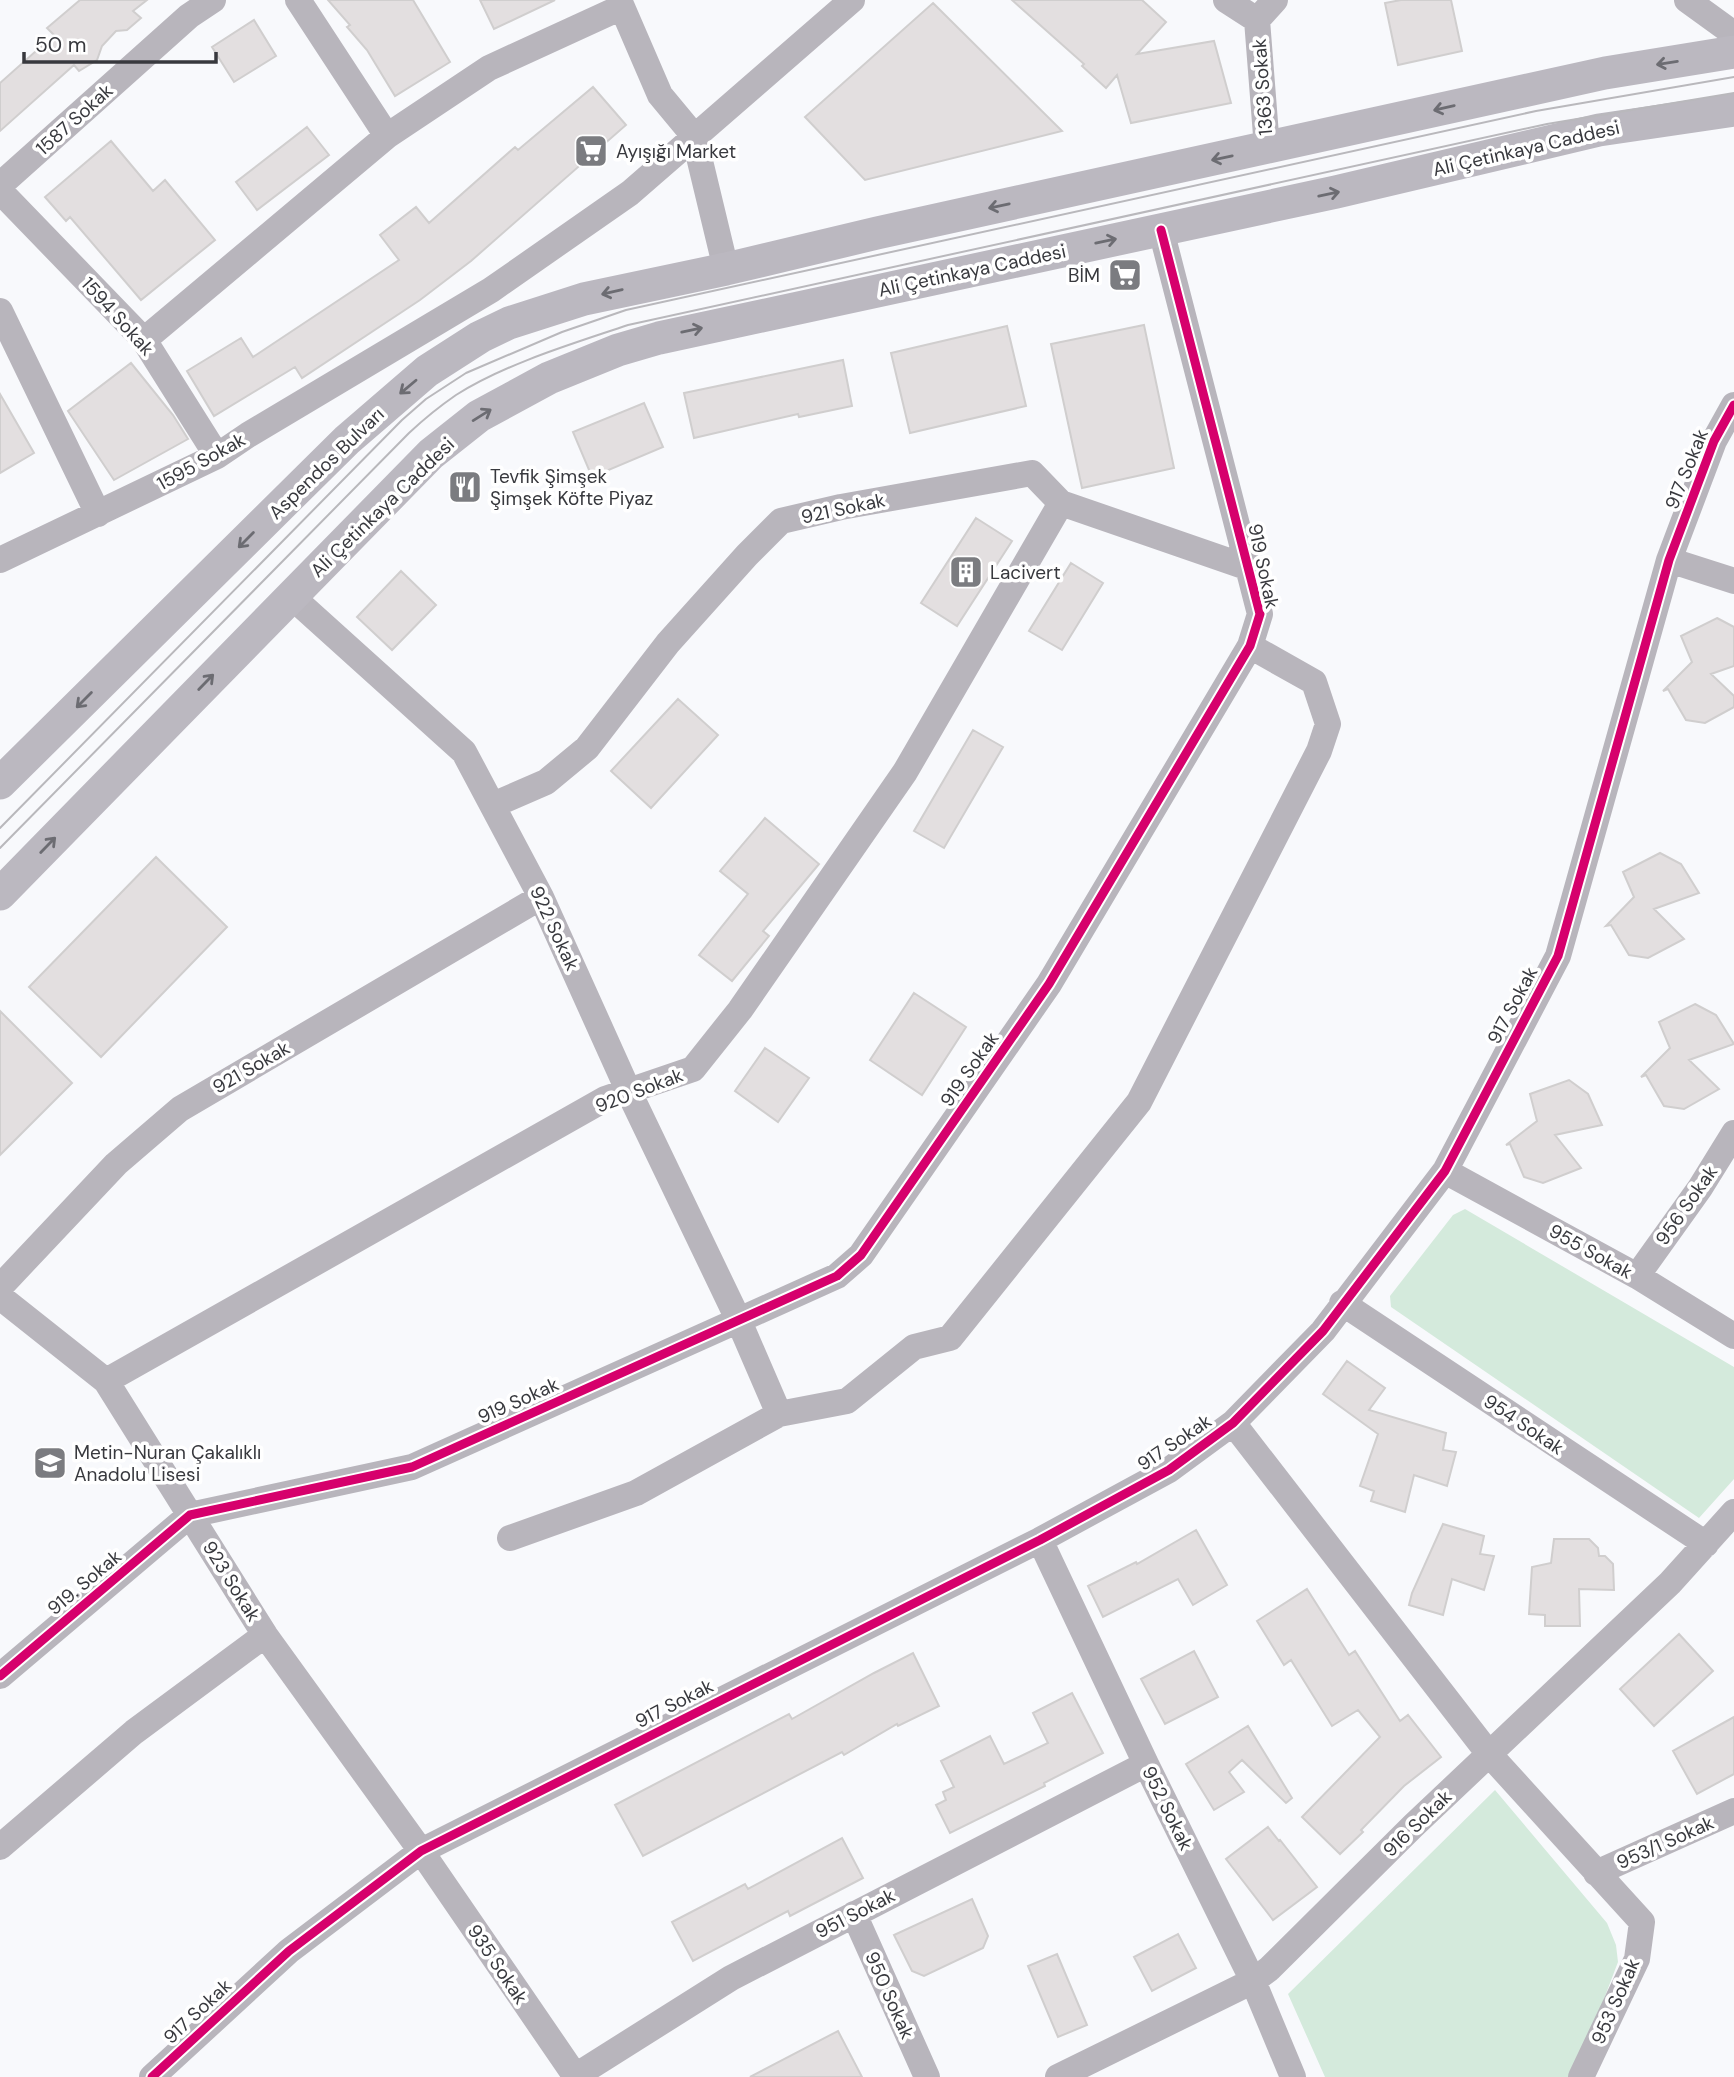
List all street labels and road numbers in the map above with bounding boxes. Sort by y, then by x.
street label: 1363 Sokak [1247,37,1278,136]
street label: 1587 Sokak [30,78,118,161]
street label: Ali Çetinkaya Caddesi [1430,115,1622,182]
street label: Ali Çetinkaya Caddesi [876,238,1068,303]
street label: 1594 Sokak [76,272,160,361]
street label: Aspendos Bulvarı [263,402,389,525]
street label: 917 Sokak [1659,425,1714,513]
street label: 1595 Sokak [153,427,250,496]
street label: Ali Çetinkaya Caddesi [305,432,460,583]
street label: 921 Sokak [799,487,888,530]
street label: 919 Sokak [1242,521,1285,611]
street label: 922 Sokak [524,882,585,975]
street label: 917 Sokak [1482,962,1543,1048]
street label: 919 Sokak [934,1026,1005,1112]
street label: 921 Sokak [208,1035,295,1100]
street label: 920 Sokak [592,1062,687,1119]
street label: 956 Sokak [1650,1160,1723,1250]
street label: 955 Sokak [1545,1218,1637,1285]
street label: 919 Sokak [474,1371,563,1429]
street label: 954 Sokak [1479,1388,1569,1461]
street label: 917 Sokak [1132,1408,1217,1476]
street label: 923 Sokak [197,1536,266,1627]
street label: 919. Sokak [42,1544,127,1621]
street label: 917 Sokak [631,1673,718,1734]
street label: 952 Sokak [1136,1762,1199,1855]
street label: 916 Sokak [1378,1784,1457,1862]
street label: 953/1 Sokak [1613,1810,1718,1875]
street label: 951 Sokak [811,1883,900,1944]
street label: 935 Sokak [462,1919,534,2009]
street label: 950 Sokak [859,1948,920,2043]
street label: 953 Sokak [1585,1954,1646,2048]
street label: 917 Sokak [158,1973,237,2049]

